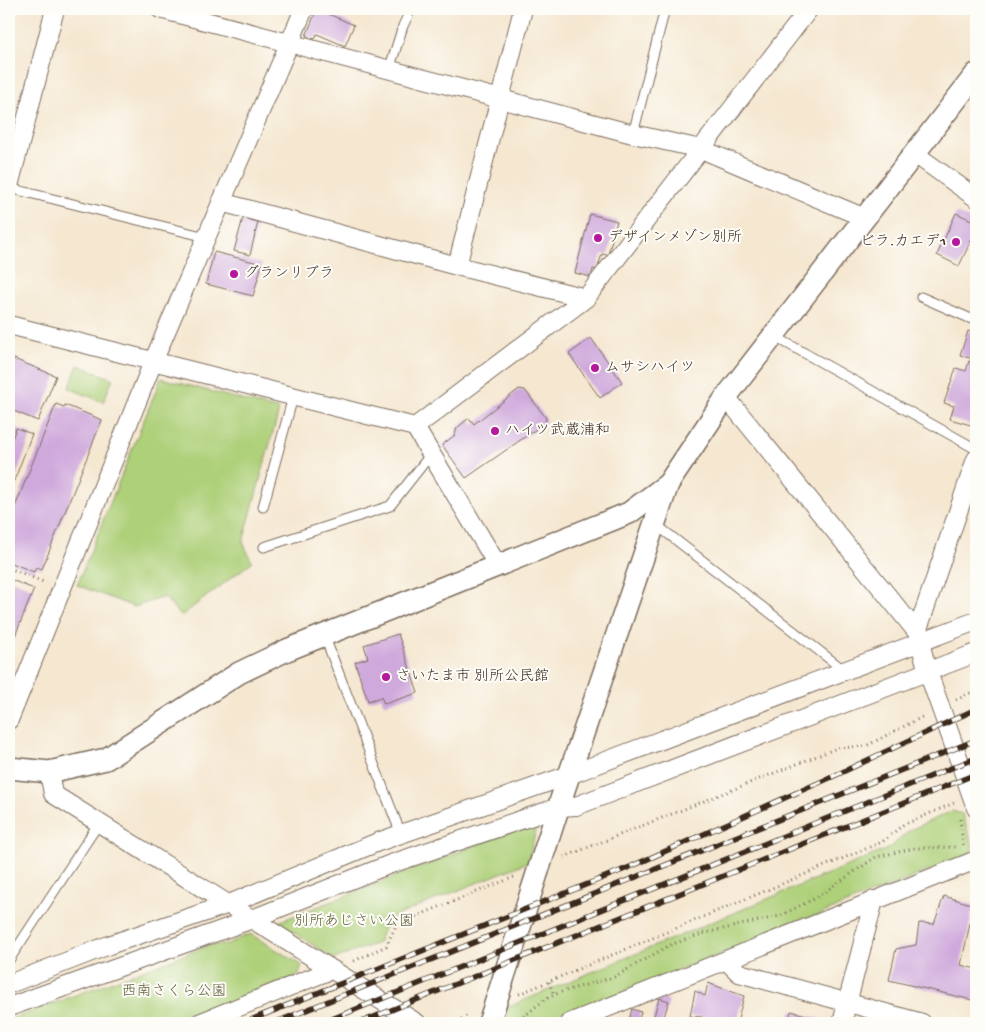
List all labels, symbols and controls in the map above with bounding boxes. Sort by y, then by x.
place label: デザインメゾン別所 [608,228,742,247]
marker: デザインメゾン別所 [592,232,604,244]
place label: ビラ.カエデ1 [860,233,946,251]
marker: ビラ.カエデ1 [950,236,962,248]
place label: グランリブラ [244,264,334,283]
marker: グランリブラ [228,268,240,280]
place label: ムサシハイツ [605,359,695,377]
marker: ムサシハイツ [589,362,601,374]
place label: ハイツ武蔵浦和 [505,421,610,440]
marker: ハイツ武蔵浦和 [489,425,501,437]
place label: さいたま市 別所公民館 [396,668,549,686]
marker: さいたま市 別所公民館 [380,671,392,683]
park label: 別所あじさい公園 [294,913,414,931]
park label: 西南さくら公園 [121,982,227,1001]

